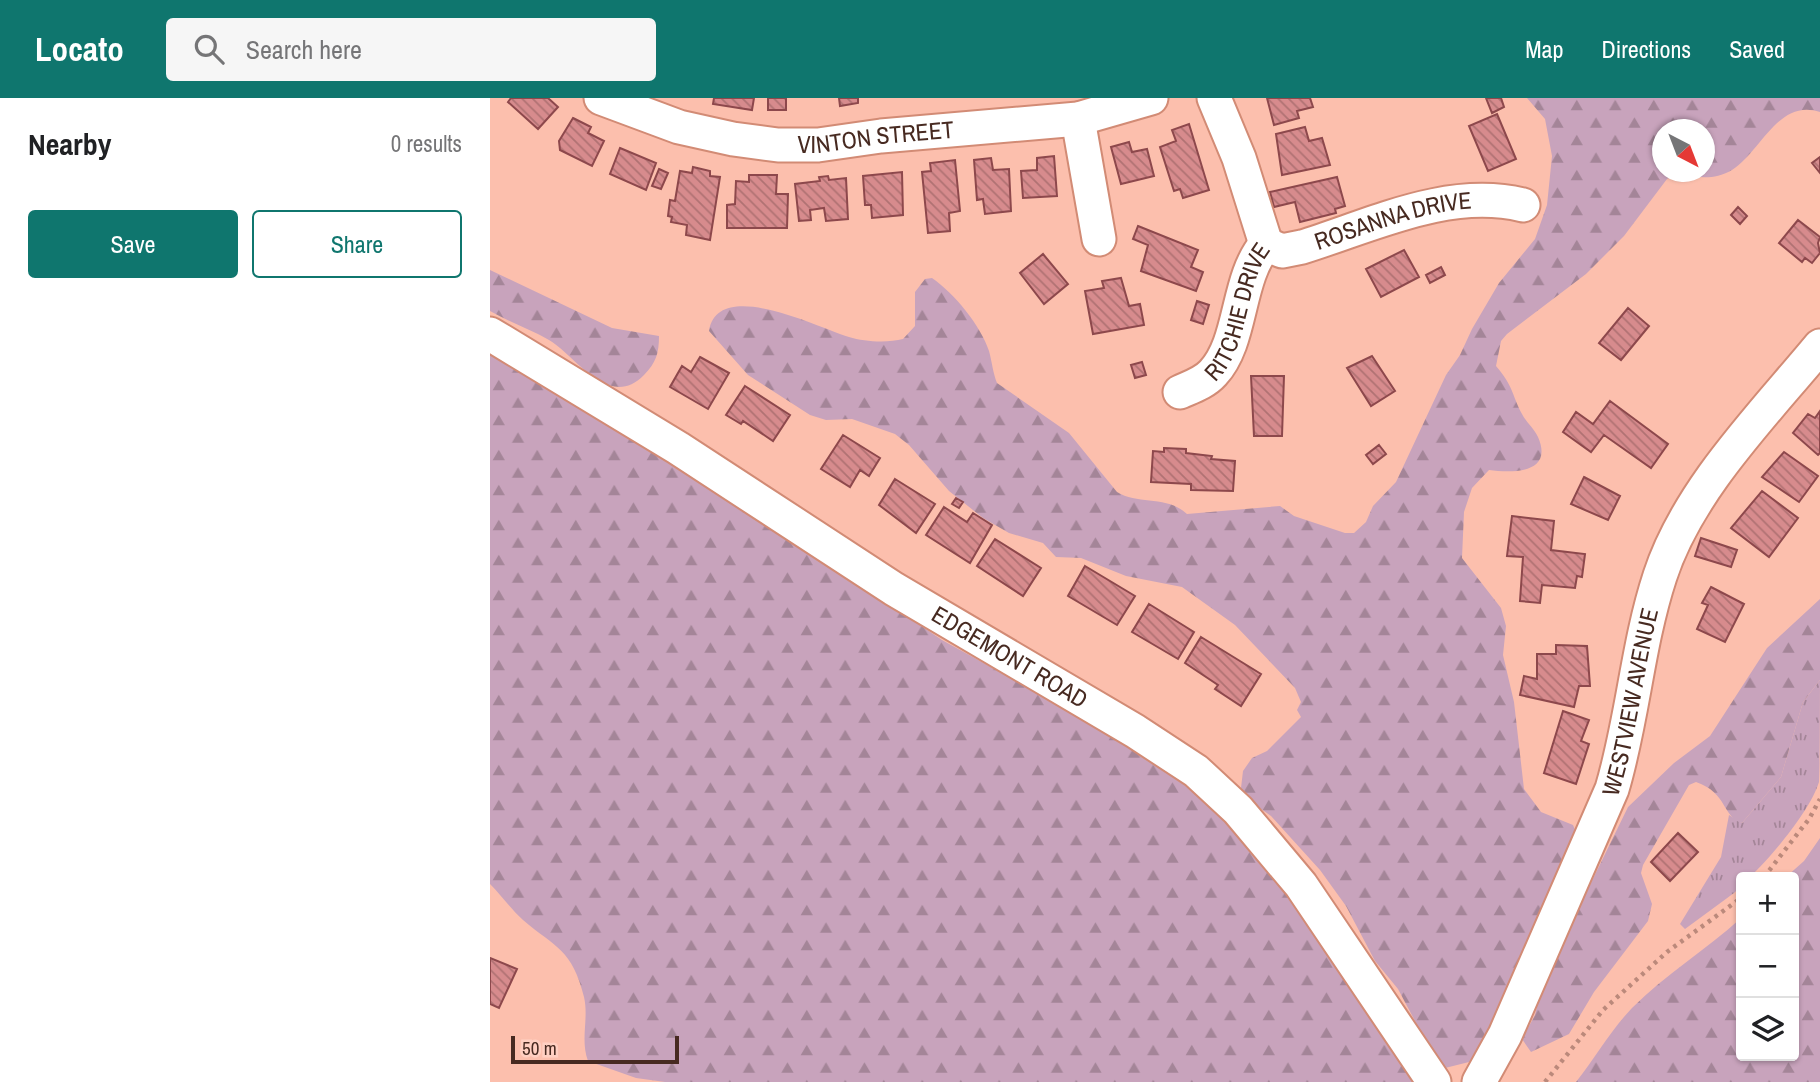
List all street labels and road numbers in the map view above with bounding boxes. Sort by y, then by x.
street label: VINTON STREET [797,113,955,160]
street label: ROSANNA DRIVE [1310,184,1473,257]
street label: RITCHIE DRIVE [1197,236,1277,387]
street label: EDGEMONT ROAD [926,598,1094,715]
street label: WESTVIEW AVENUE [1594,605,1665,800]

